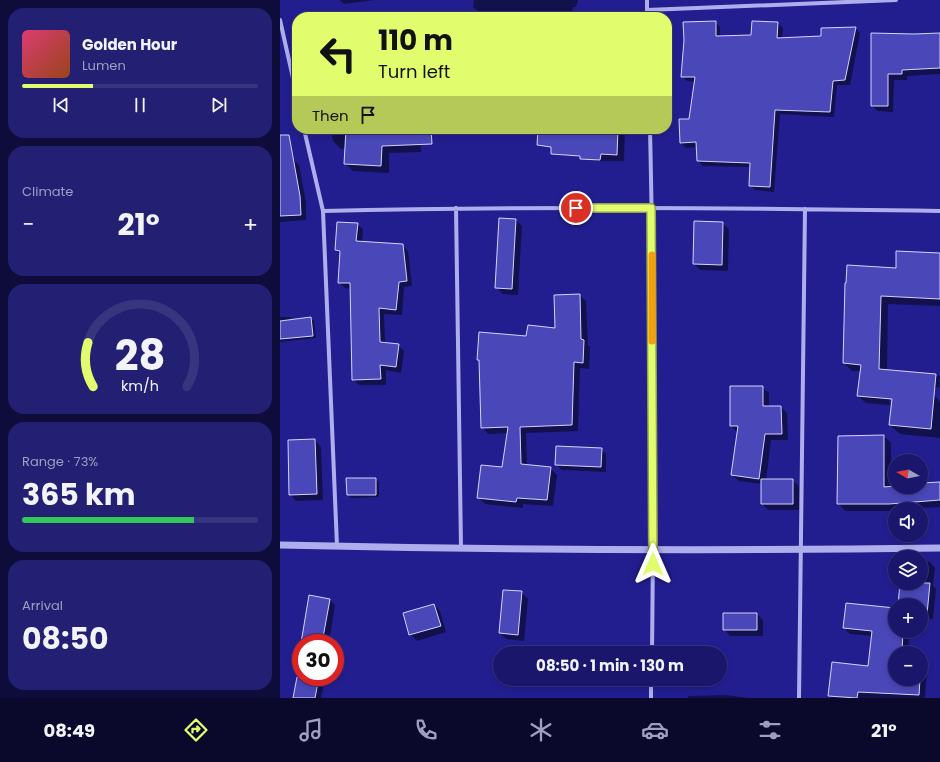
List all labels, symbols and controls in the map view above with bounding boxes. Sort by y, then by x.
text: 110 m [378,21,453,60]
icon: left [312,28,364,80]
text: Golden Hour [82,34,177,55]
text: Lumen [82,56,126,75]
text: Turn left [378,59,450,84]
icon: previous [50,94,72,116]
icon: pause [129,94,151,116]
icon: next [208,94,230,116]
icon: arrive [357,104,379,126]
text: Then [312,105,349,126]
text: Climate [22,182,73,201]
pin [559,191,593,225]
icon: arrive [565,197,587,219]
text: 21° [117,203,160,246]
text: − [22,209,34,240]
text: + [243,209,258,240]
text: 28 [115,326,165,385]
text: km/h [121,376,159,396]
text: Range · 73% [22,452,98,471]
north arrow [888,454,928,494]
map controls [888,454,928,686]
text: 365 km [22,473,135,516]
button: sound [888,502,928,542]
position arrow [632,543,674,585]
button: layers [888,550,928,590]
text: Arrival [22,596,63,615]
button: + [888,598,928,638]
text: 08:50 [22,617,109,660]
speed limit sign: 30 [292,634,344,686]
button: − [888,646,928,686]
text: 08:50 · 1 min · 130 m [536,655,684,676]
icon: directions [182,716,210,744]
icon: music [297,716,325,744]
icon: phone [412,716,440,744]
icon: climate [527,716,555,744]
icon: car [641,716,669,744]
icon: filters [756,716,784,744]
text: 08:49 [43,718,95,743]
text: 21° [871,718,897,743]

